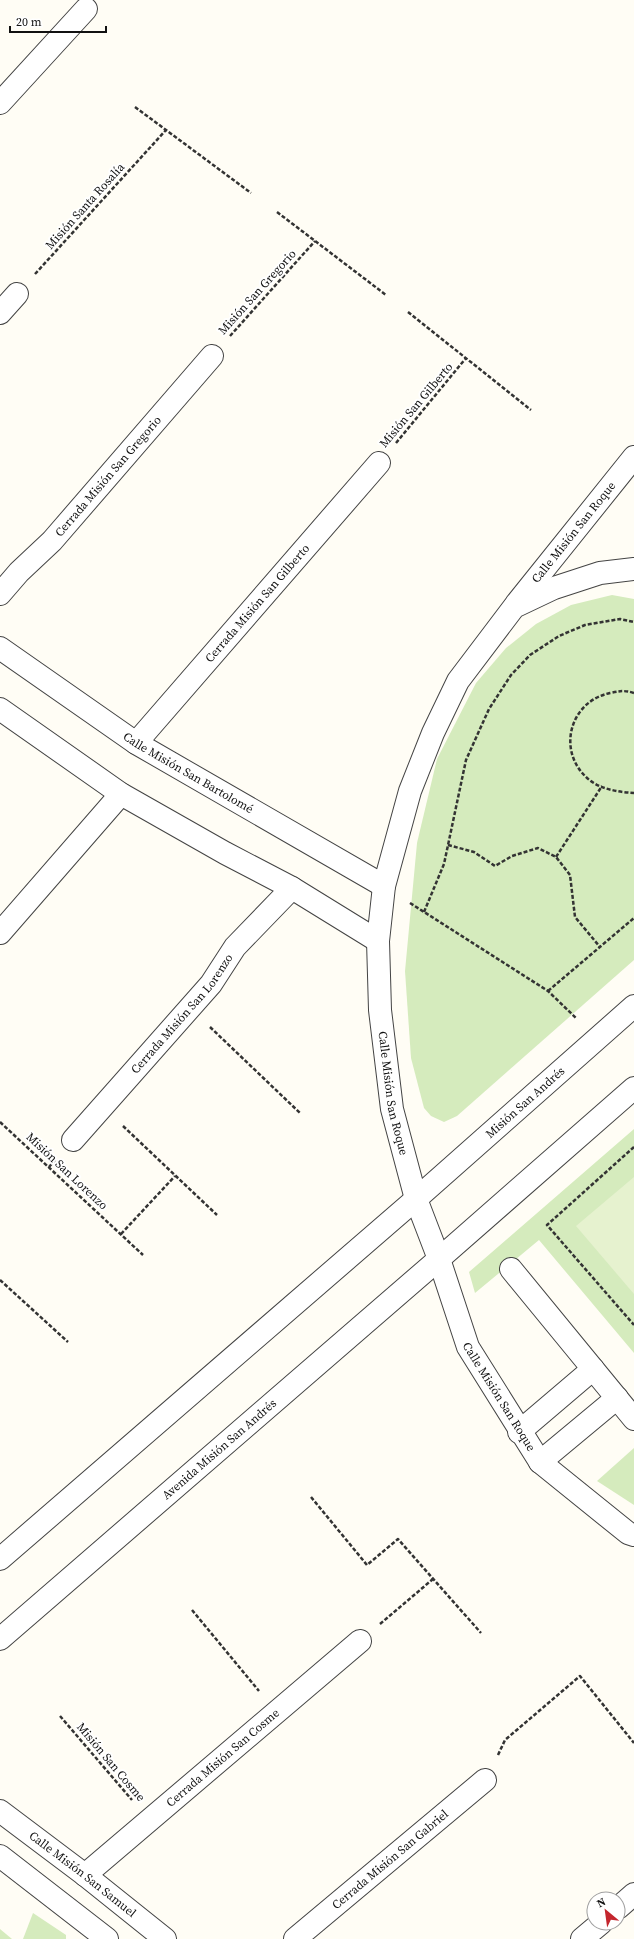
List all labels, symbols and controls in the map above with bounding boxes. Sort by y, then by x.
scale bar [10,8,106,34]
text: 20 m [16,14,42,30]
street label: Misión Santa Rosalía [42,159,129,253]
street label: Misión San Gregorio [214,246,300,338]
street label: Misión San Gilberto [376,359,457,451]
street label: Cerrada Misión San Gregorio [51,412,165,540]
street label: Calle Misión San Roque [528,478,619,586]
street label: Cerrada Misión San Gilberto [201,540,313,666]
street label: Calle Misión San Bartolomé [120,728,256,817]
street label: Cerrada Misión San Lorenzo [127,950,237,1077]
street label: Calle Misión San Roque [375,1030,412,1157]
street label: Misión San Andrés [482,1063,568,1142]
street label: Misión San Lorenzo [23,1129,112,1213]
street label: Calle Misión San Roque [459,1340,539,1454]
street label: Avenida Misión San Andrés [159,1395,280,1503]
street label: Cerrada Misión San Cosme [163,1705,283,1810]
street label: Misión San Cosme [73,1719,149,1805]
street label: Cerrada Misión San Gabriel [329,1806,452,1913]
street label: Calle Misión San Samuel [26,1828,140,1921]
north arrow [586,1891,626,1931]
text: N [594,1894,609,1911]

